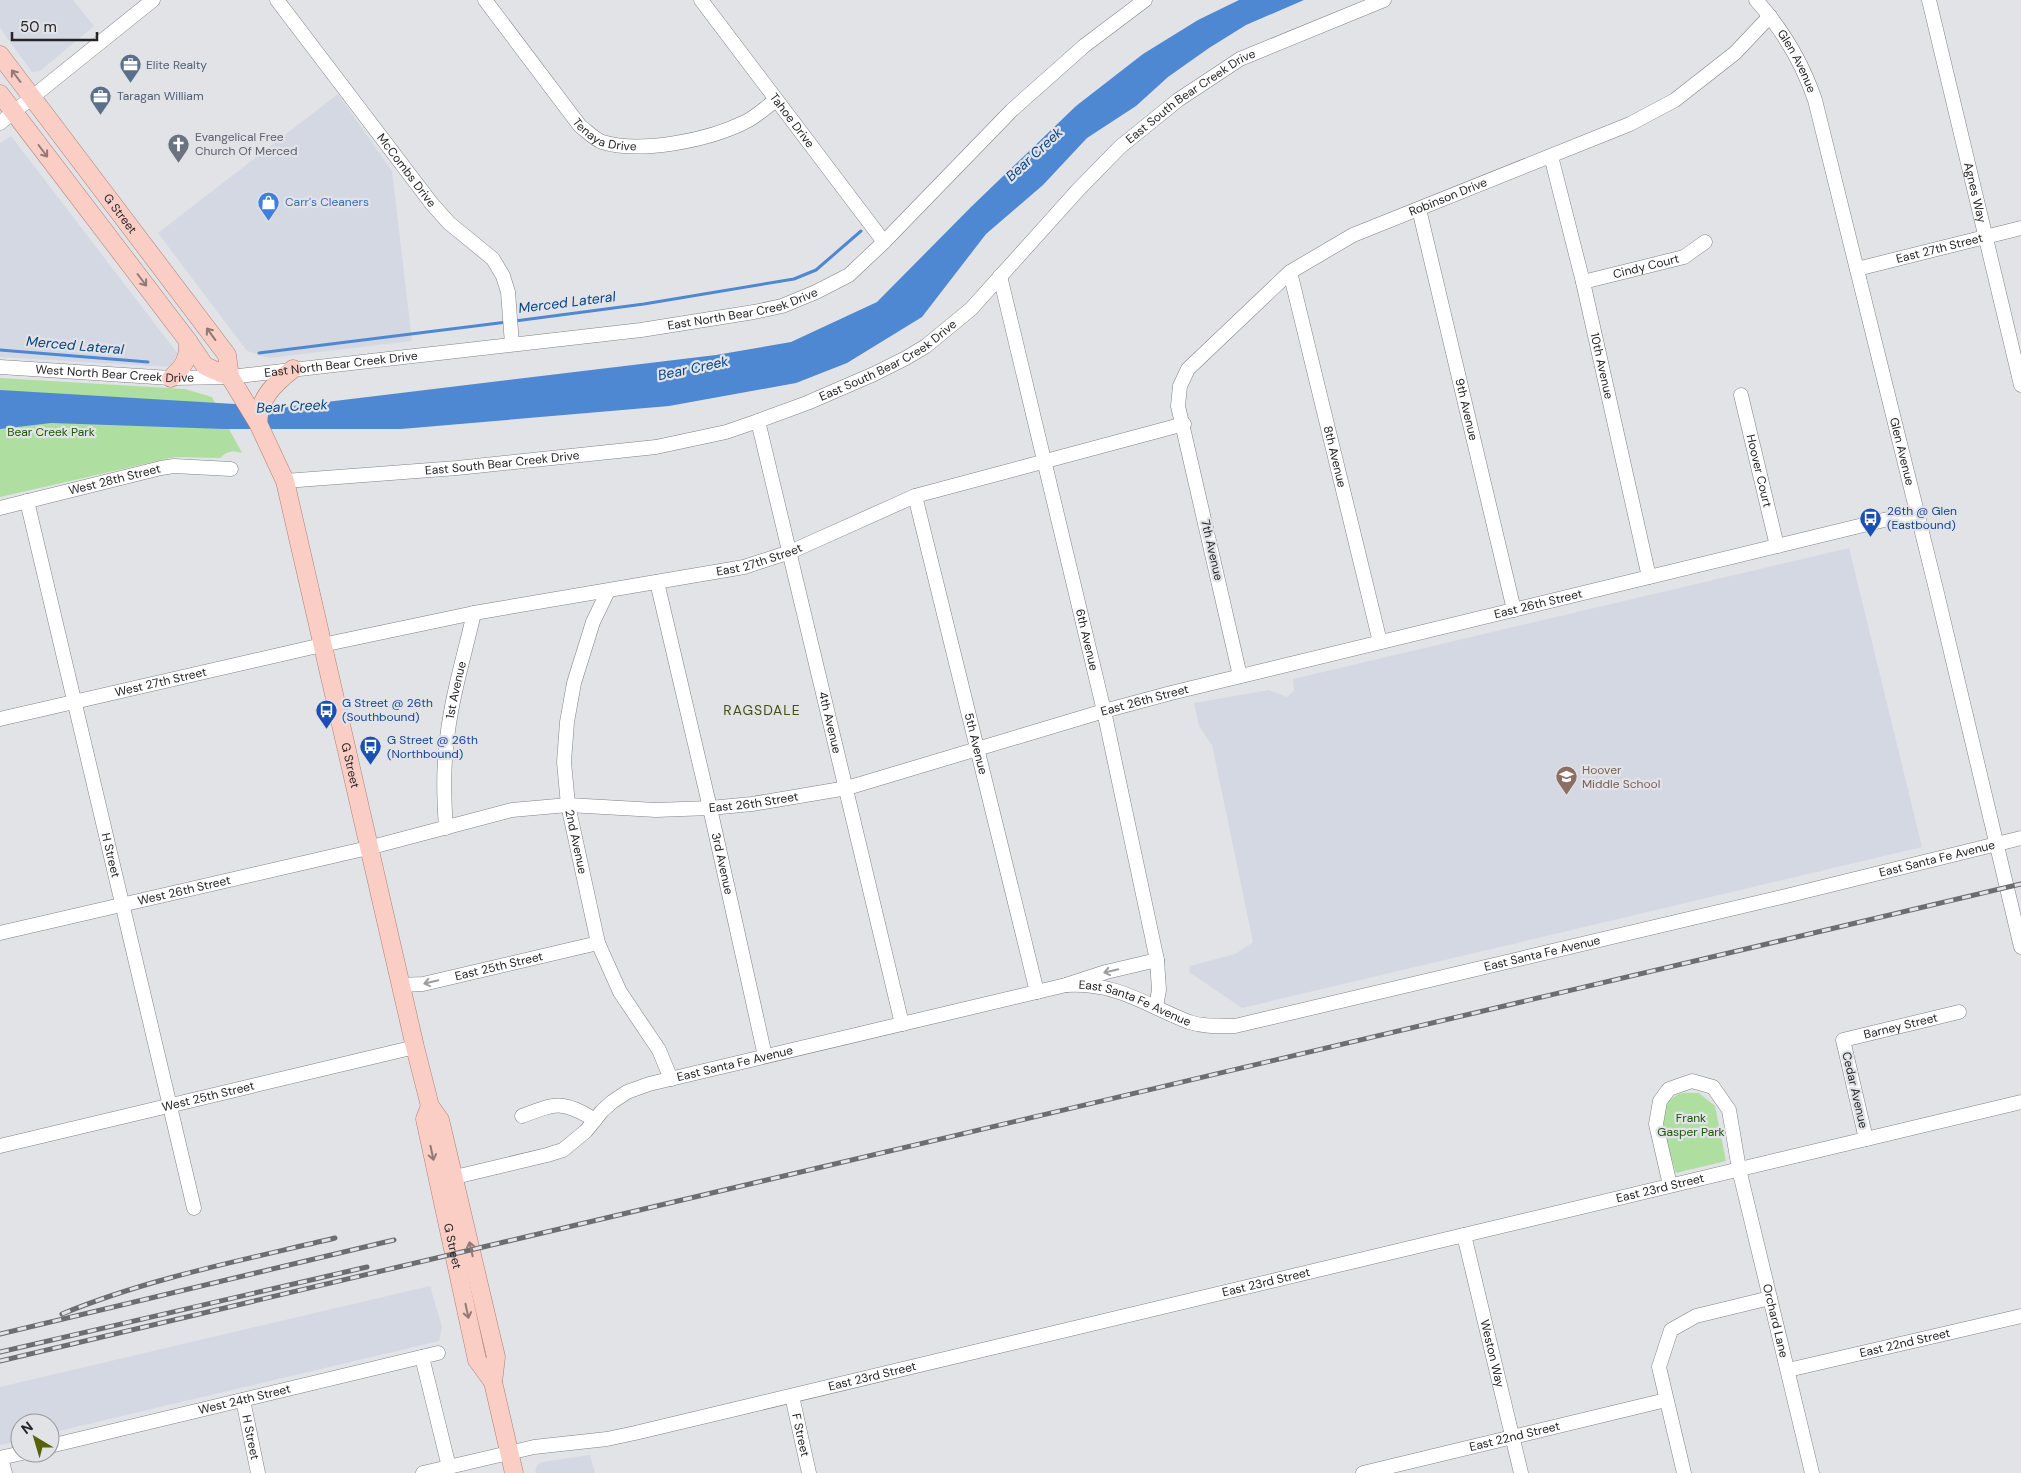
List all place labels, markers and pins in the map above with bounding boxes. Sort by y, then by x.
office icon: Elite Realty [118,53,142,84]
place label: Elite Realty [146,57,207,73]
office icon: Taragan William [89,84,113,115]
place label: Taragan William [117,88,204,104]
place label: Evangelical Free Church Of Merced [195,129,297,159]
church icon: Evangelical Free Church Of Merced [167,132,191,163]
shop icon: Carr's Cleaners [257,190,281,221]
place label: Carr's Cleaners [285,194,369,210]
place label: 26th @ Glen (Eastbound) [1887,503,1957,533]
bus stop icon: 26th @ Glen (Eastbound) [1859,506,1883,537]
place label: G Street @ 26th (Southbound) [342,695,433,725]
bus stop icon: G Street @ 26th (Southbound) [314,698,338,729]
place label: G Street @ 26th (Northbound) [387,732,478,762]
bus stop icon: G Street @ 26th (Northbound) [359,735,383,766]
place label: Hoover Middle School [1582,762,1660,792]
school or university icon: Hoover Middle School [1554,765,1578,796]

